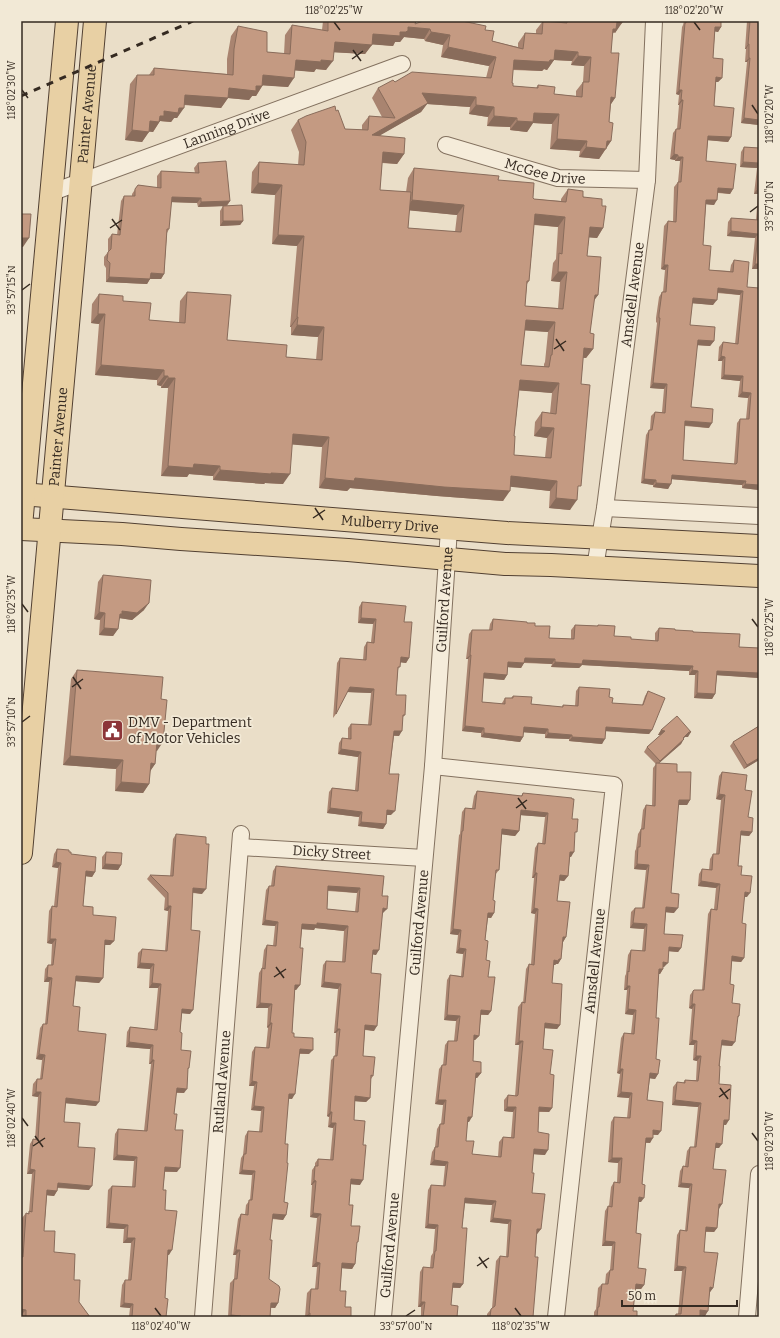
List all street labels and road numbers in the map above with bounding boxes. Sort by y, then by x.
street label: Painter Avenue [74,64,100,164]
street label: Lanning Drive [181,105,272,152]
street label: McGee Drive [503,154,586,187]
street label: Amsdell Avenue [617,241,647,348]
street label: Painter Avenue [45,386,71,487]
street label: Mulberry Drive [340,511,439,536]
street label: Guilford Avenue [432,546,456,653]
street label: Dicky Street [292,842,372,863]
street label: Guilford Avenue [406,869,432,976]
street label: Amsdell Avenue [581,908,609,1014]
street label: Rutland Avenue [209,1030,234,1134]
street label: Guilford Avenue [376,1192,403,1299]

